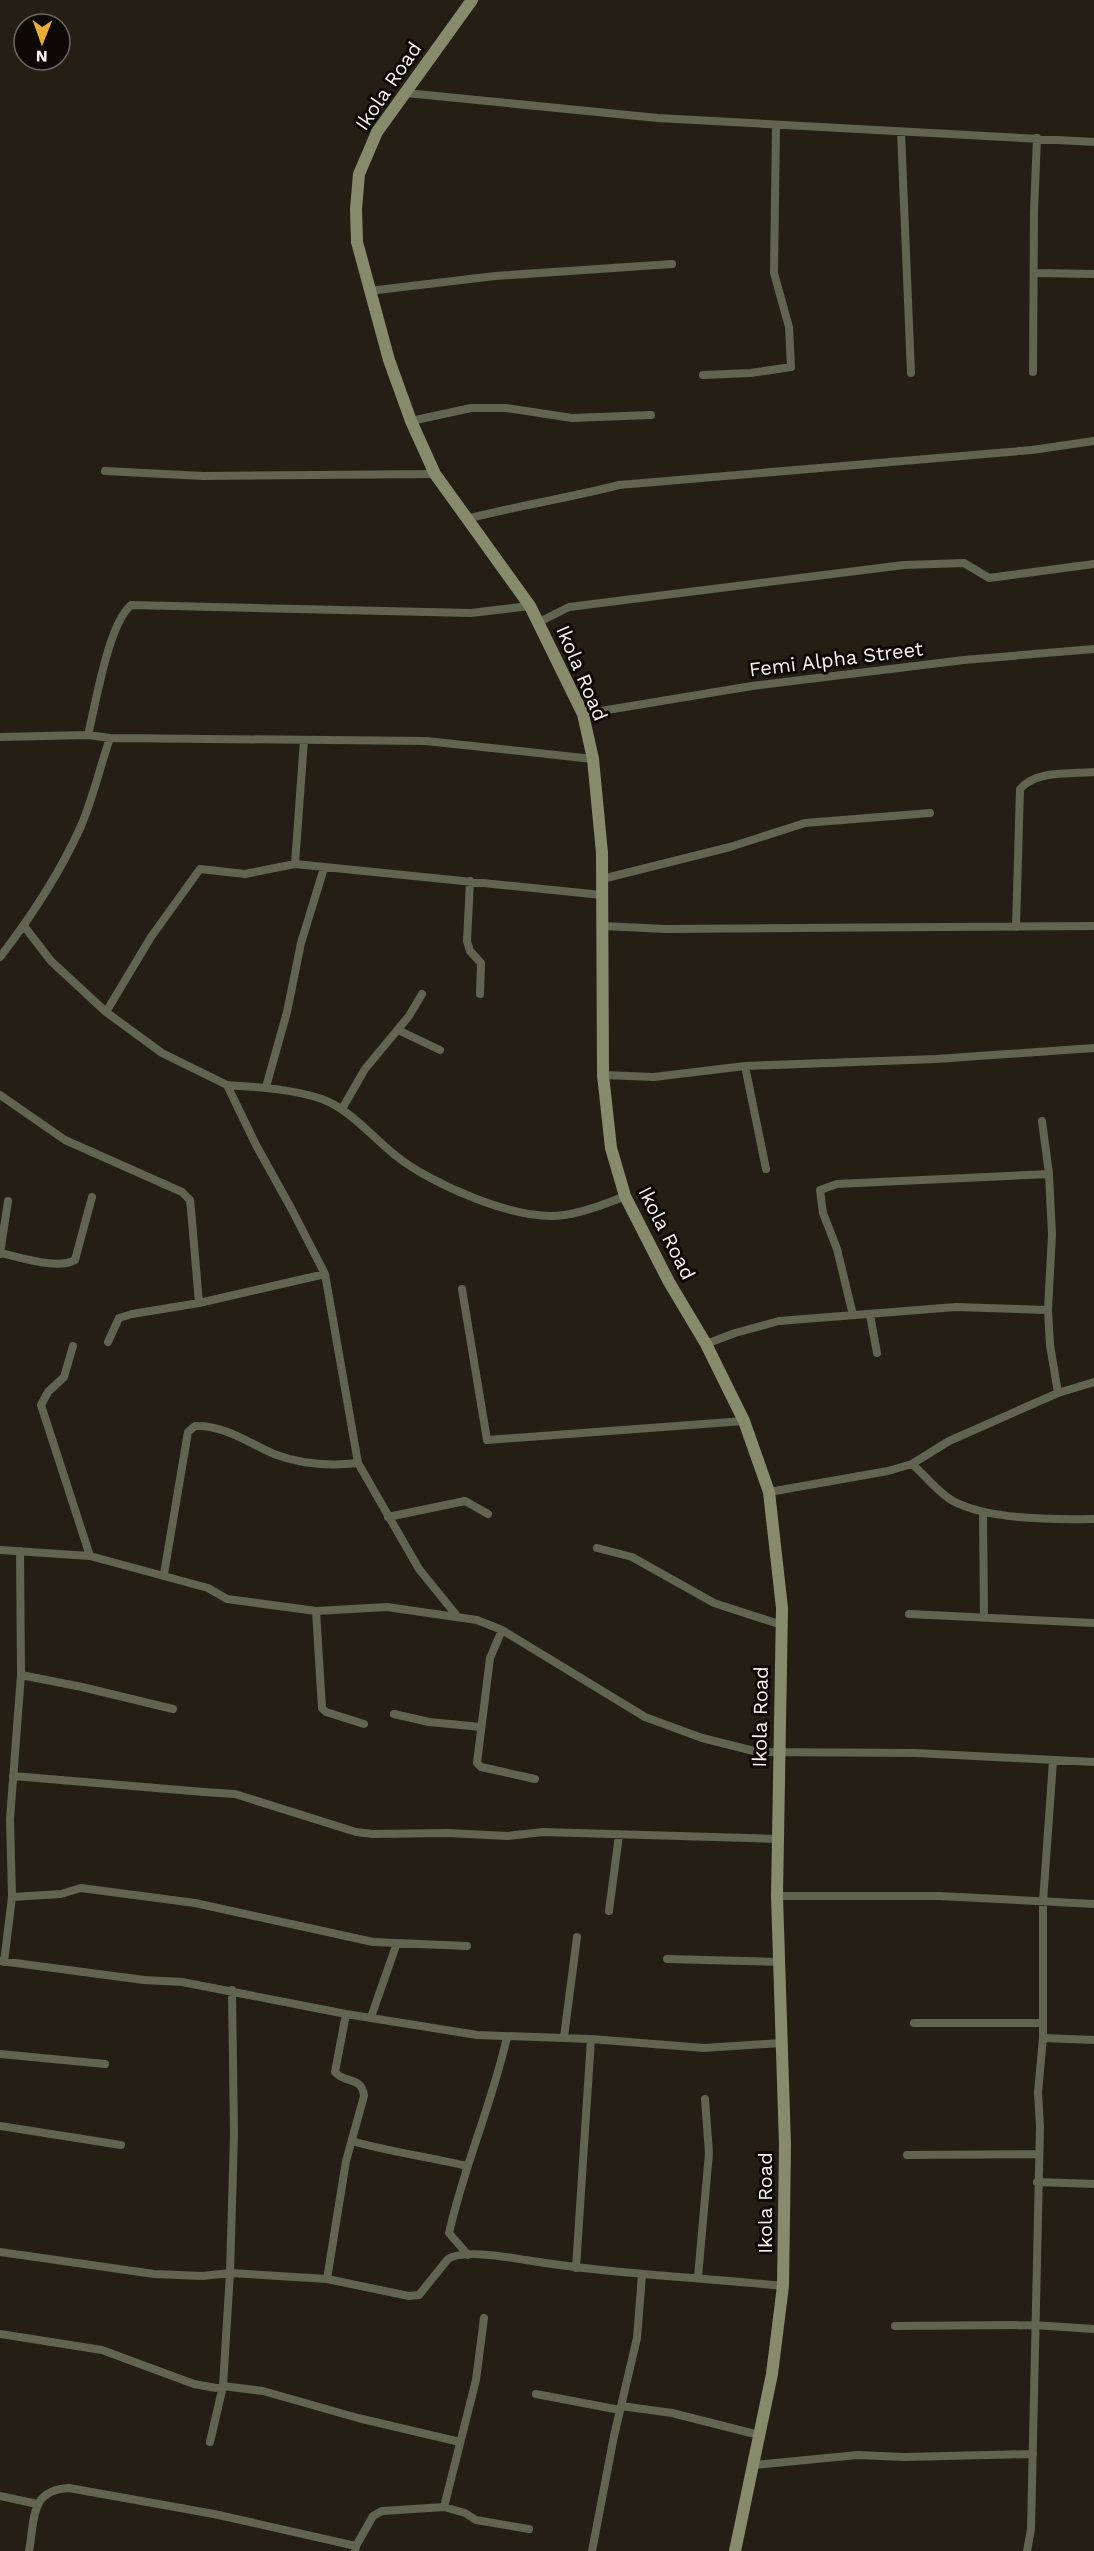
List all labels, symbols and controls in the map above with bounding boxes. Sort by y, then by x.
north arrow [12,12,72,72]
street label: Ikola Road [350,37,426,135]
text: N [36,47,48,66]
street label: Ikola Road [551,622,613,724]
street label: Femi Alpha Street [748,636,925,682]
street label: Ikola Road [633,1182,701,1284]
street label: Ikola Road [747,1666,773,1768]
street label: Ikola Road [753,2152,777,2254]

